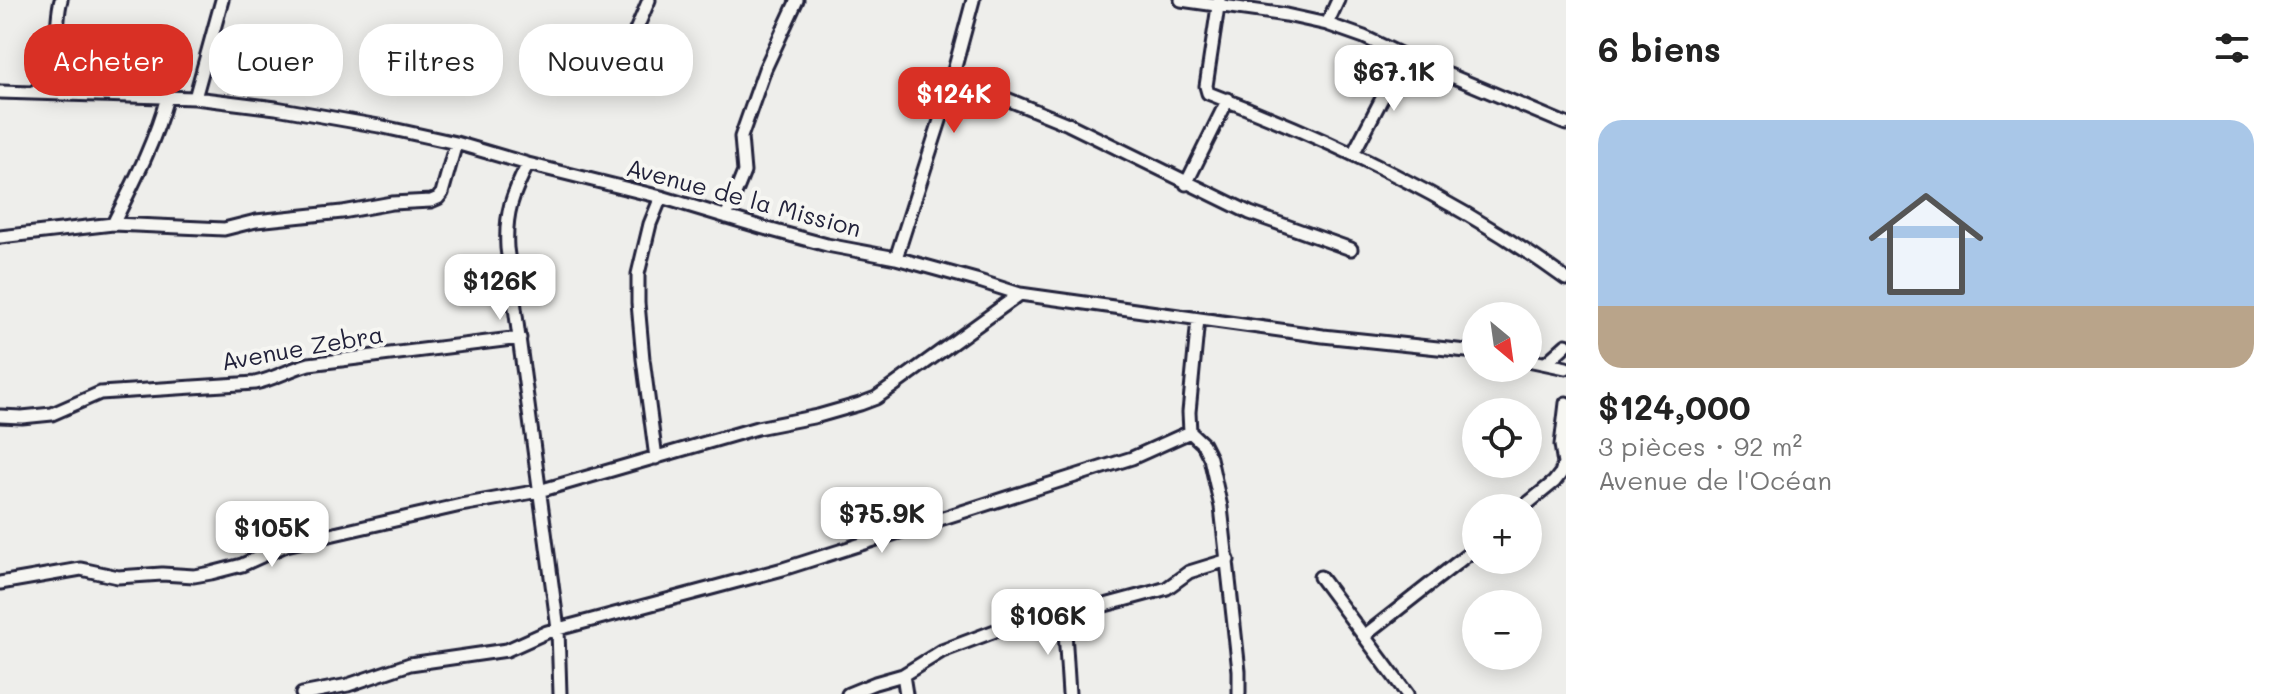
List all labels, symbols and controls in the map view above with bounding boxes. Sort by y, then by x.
chip: Acheter [24,24,193,96]
chip: Louer [209,24,343,96]
chip: Filtres [359,24,503,96]
chip: Nouveau [519,24,693,96]
text: 6 biens [1598,26,1721,71]
icon: filters [2210,26,2254,70]
pin: $67.1K [1329,45,1459,113]
text: $67.1K [1353,54,1435,88]
pin: $124K [898,67,1010,135]
text: $124K [916,76,992,110]
street label: Avenue de la Mission [623,151,865,243]
icon: home [1854,172,1998,316]
pin: $126K [444,254,556,322]
text: $126K [463,263,537,297]
north arrow [1462,302,1542,382]
map controls [1462,302,1542,670]
street label: Avenue Zebra [219,317,385,377]
text: $124,000 [1598,384,1751,429]
button: locate [1462,398,1542,478]
text: 3 pièces · 92 m² [1598,429,1802,463]
text: Avenue de l'Océan [1598,463,1832,497]
pin: $75.9K [817,487,947,555]
button: + [1462,494,1542,574]
text: $75.9K [839,496,925,530]
pin: $105K [216,501,328,569]
text: $105K [234,510,310,544]
pin: $106K [992,589,1104,657]
button: − [1462,590,1542,670]
text: $106K [1009,598,1087,632]

